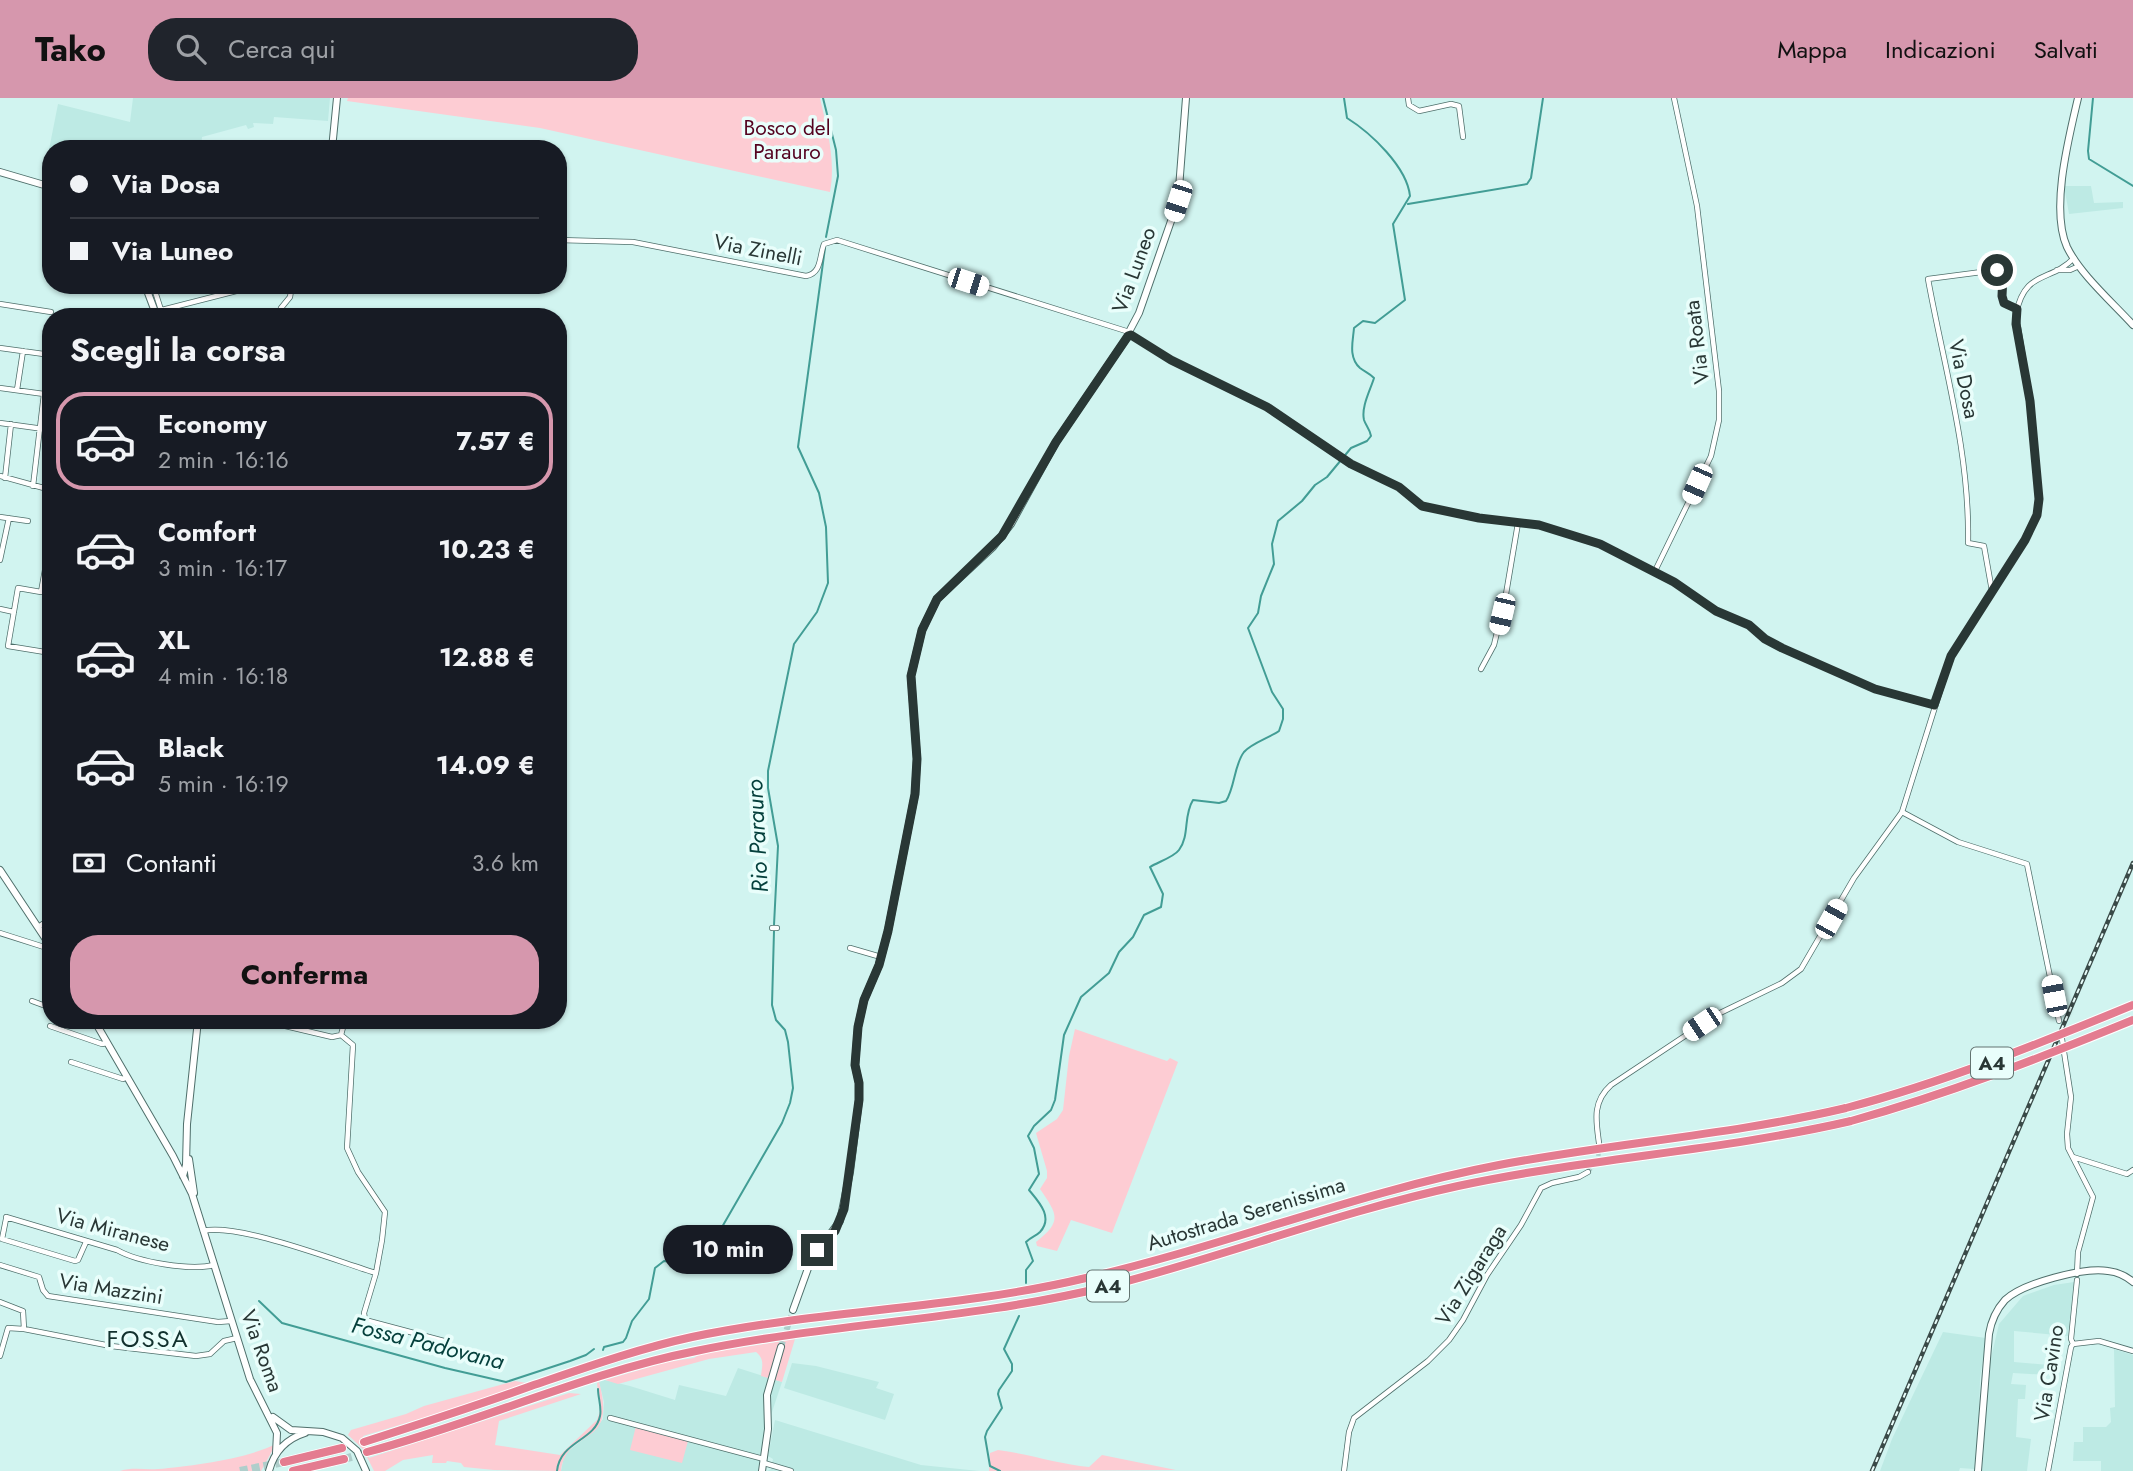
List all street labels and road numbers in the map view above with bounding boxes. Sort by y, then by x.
street label: Via Luneo [1105,223,1163,317]
street label: Via Zinelli [711,227,805,273]
street label: Via Roata [1677,298,1717,386]
street label: Via Dosa [1941,337,1987,421]
road number: A4 [1971,1048,2013,1079]
street label: Autostrada Serenissima [1143,1170,1349,1258]
street label: Via Miranese [53,1200,173,1260]
street label: Via Zigaraga [1428,1219,1514,1331]
street label: Via Mazzini [57,1266,165,1312]
road number: A4 [1087,1270,1129,1302]
street label: Via Roma [233,1306,291,1396]
street label: Via Cavino [2027,1323,2071,1423]

